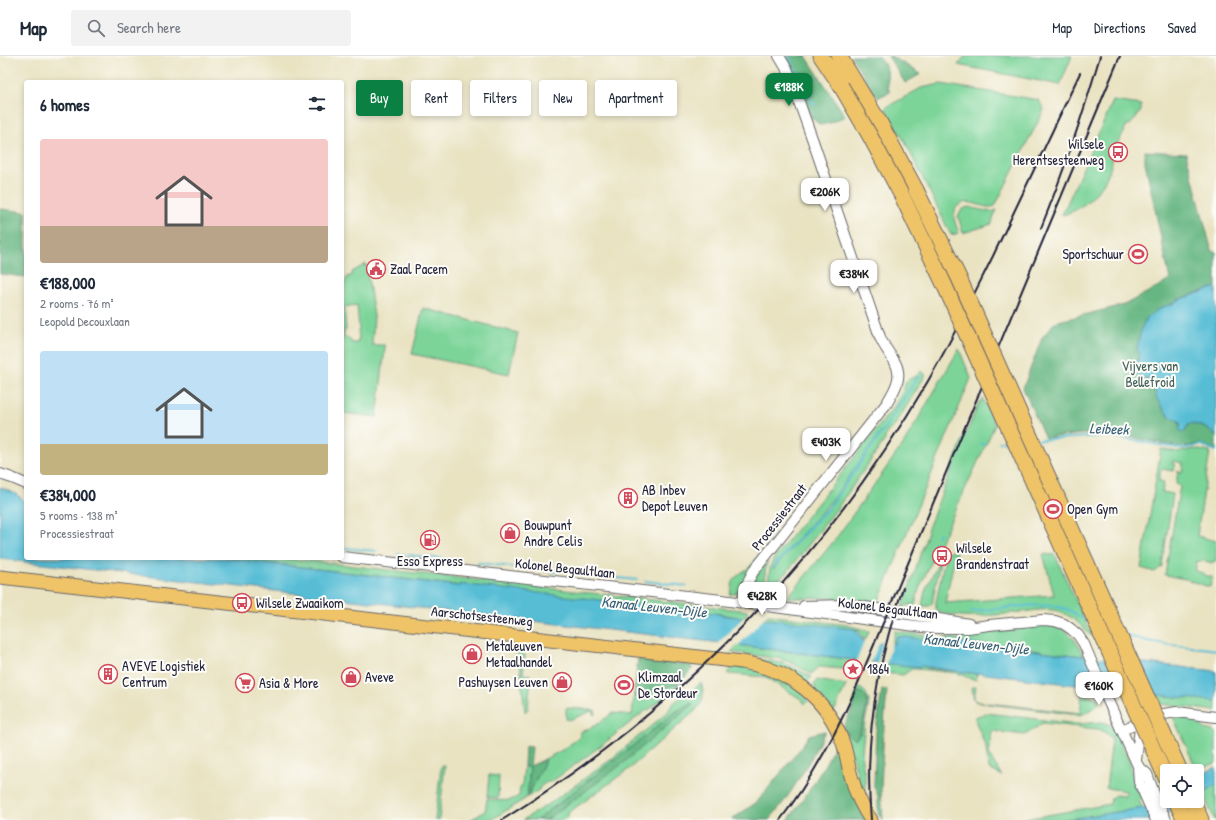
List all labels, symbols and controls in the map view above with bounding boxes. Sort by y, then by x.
search box [71,10,351,46]
text: Map [20,15,47,41]
icon: search [85,17,107,39]
text: Search here [117,17,181,38]
text: Map [1052,18,1072,37]
text: Directions [1094,18,1145,37]
text: Saved [1167,18,1196,37]
pin: €188K [761,73,817,107]
text: €188K [774,77,804,95]
chip: Buy [356,80,403,116]
chip: Rent [411,80,462,116]
chip: Filters [470,80,531,116]
chip: New [539,80,587,116]
chip: Apartment [595,80,677,116]
text: 6 homes [40,93,90,116]
icon: filters [306,93,328,115]
place label: Wilsele Herentsesteenweg [1013,134,1104,170]
bus stop icon: Wilsele Herentsesteenweg [1107,141,1129,163]
icon: home [148,165,220,237]
pin: €206K [797,178,853,212]
text: €206K [810,182,840,200]
sports icon: Sportschuur [1127,243,1149,265]
place label: Sportschuur [1062,244,1125,264]
public building icon: Zaal Pacem [365,258,387,280]
place label: Zaal Pacem [390,259,448,278]
pin: €384K [826,260,882,294]
text: €384K [839,264,869,282]
text: €188,000 [40,271,95,294]
text: 2 rooms · 76 m² [40,294,113,312]
text: Leopold Decouxlaan [40,312,130,330]
park label: Vijvers van Bellefroid [1122,356,1178,391]
icon: home [148,377,220,449]
water label: Leibeek [1089,417,1131,440]
pin: €403K [798,428,854,462]
text: €403K [811,432,841,450]
street label: Processiestraat [747,479,811,554]
place label: AB Inbev Depot Leuven [642,480,708,516]
text: €384,000 [40,483,96,506]
building icon: AB Inbev Depot Leuven [617,487,639,509]
sports icon: Open Gym [1042,498,1064,520]
place label: Open Gym [1067,499,1118,519]
text: 5 rooms · 138 m² [40,506,117,524]
place label: Bouwpunt Andre Celis [524,515,582,550]
shop icon: Bouwpunt Andre Celis [499,522,521,544]
text: Processiestraat [40,524,114,542]
fuel station icon: Esso Express [419,529,441,551]
place label: Wilsele Brandenstraat [956,538,1029,573]
bus stop icon: Wilsele Brandenstraat [931,545,953,567]
place label: Esso Express [397,551,463,571]
street label: Kolonel Begaultlaan [514,553,616,583]
pin: €428K [734,582,790,616]
text: €428K [747,586,777,604]
water label: Kanaal Leuven-Dijle [600,591,709,623]
bus stop icon: Wilsele Zwaaikom [231,592,253,614]
street label: Kolonel Begaultlaan [837,592,939,624]
place label: Wilsele Zwaaikom [256,593,344,612]
street label: Aarschotsesteenweg [430,601,534,631]
water label: Kanaal Leuven-Dijle [922,628,1031,660]
place label: Metaleuven Metaalhandel [486,636,552,671]
shop icon: Metaleuven Metaalhandel [461,643,483,665]
place label: AVEVE Logistiek Centrum [122,656,205,691]
place icon: 1864 [842,658,864,680]
place label: 1864 [867,659,889,678]
building icon: AVEVE Logistiek Centrum [97,663,119,685]
shop icon: Aveve [340,666,362,688]
place label: Aveve [365,667,395,686]
place label: Klimzaal De Stordeur [638,667,698,702]
shop icon: Pashuysen Leuven [551,671,573,693]
supermarket icon: Asia & More [234,672,256,694]
place label: Pashuysen Leuven [459,672,548,692]
pin: €160K [1071,672,1127,706]
place label: Asia & More [259,673,319,692]
sports icon: Klimzaal De Stordeur [613,674,635,696]
text: €160K [1085,676,1113,694]
map controls [1160,764,1204,808]
button: locate [1160,764,1204,808]

